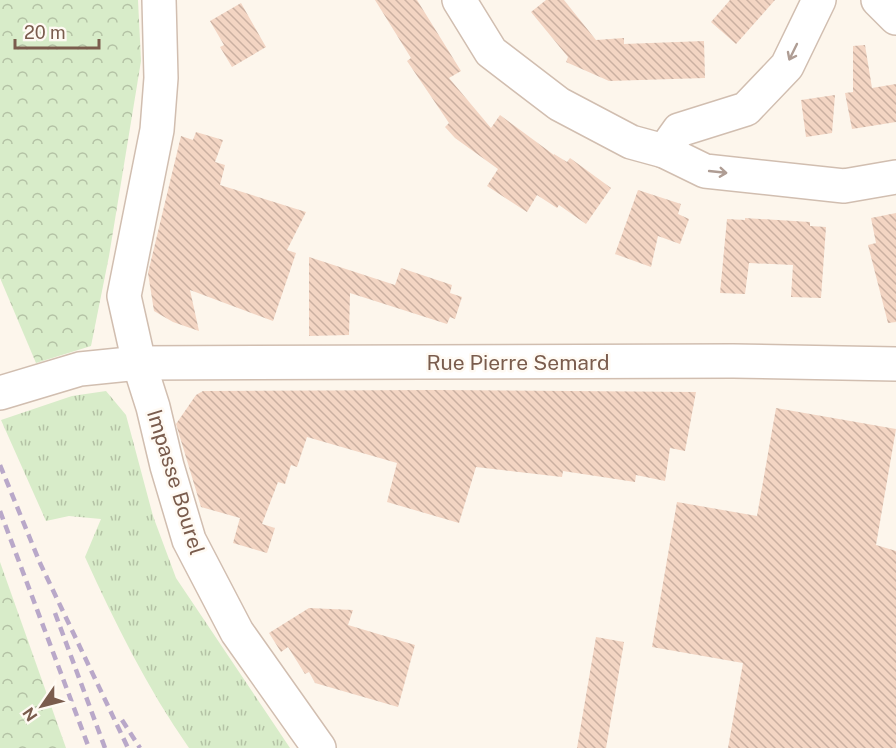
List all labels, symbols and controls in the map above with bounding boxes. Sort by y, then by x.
scale bar [15,12,99,50]
text: 20 m [24,22,66,43]
one-way arrow [787,43,799,61]
one-way arrow [708,167,728,178]
street label: Rue Pierre Semard [427,350,609,375]
street label: Impasse Bourel [142,406,210,558]
north arrow [12,676,72,736]
text: N [19,704,41,725]

